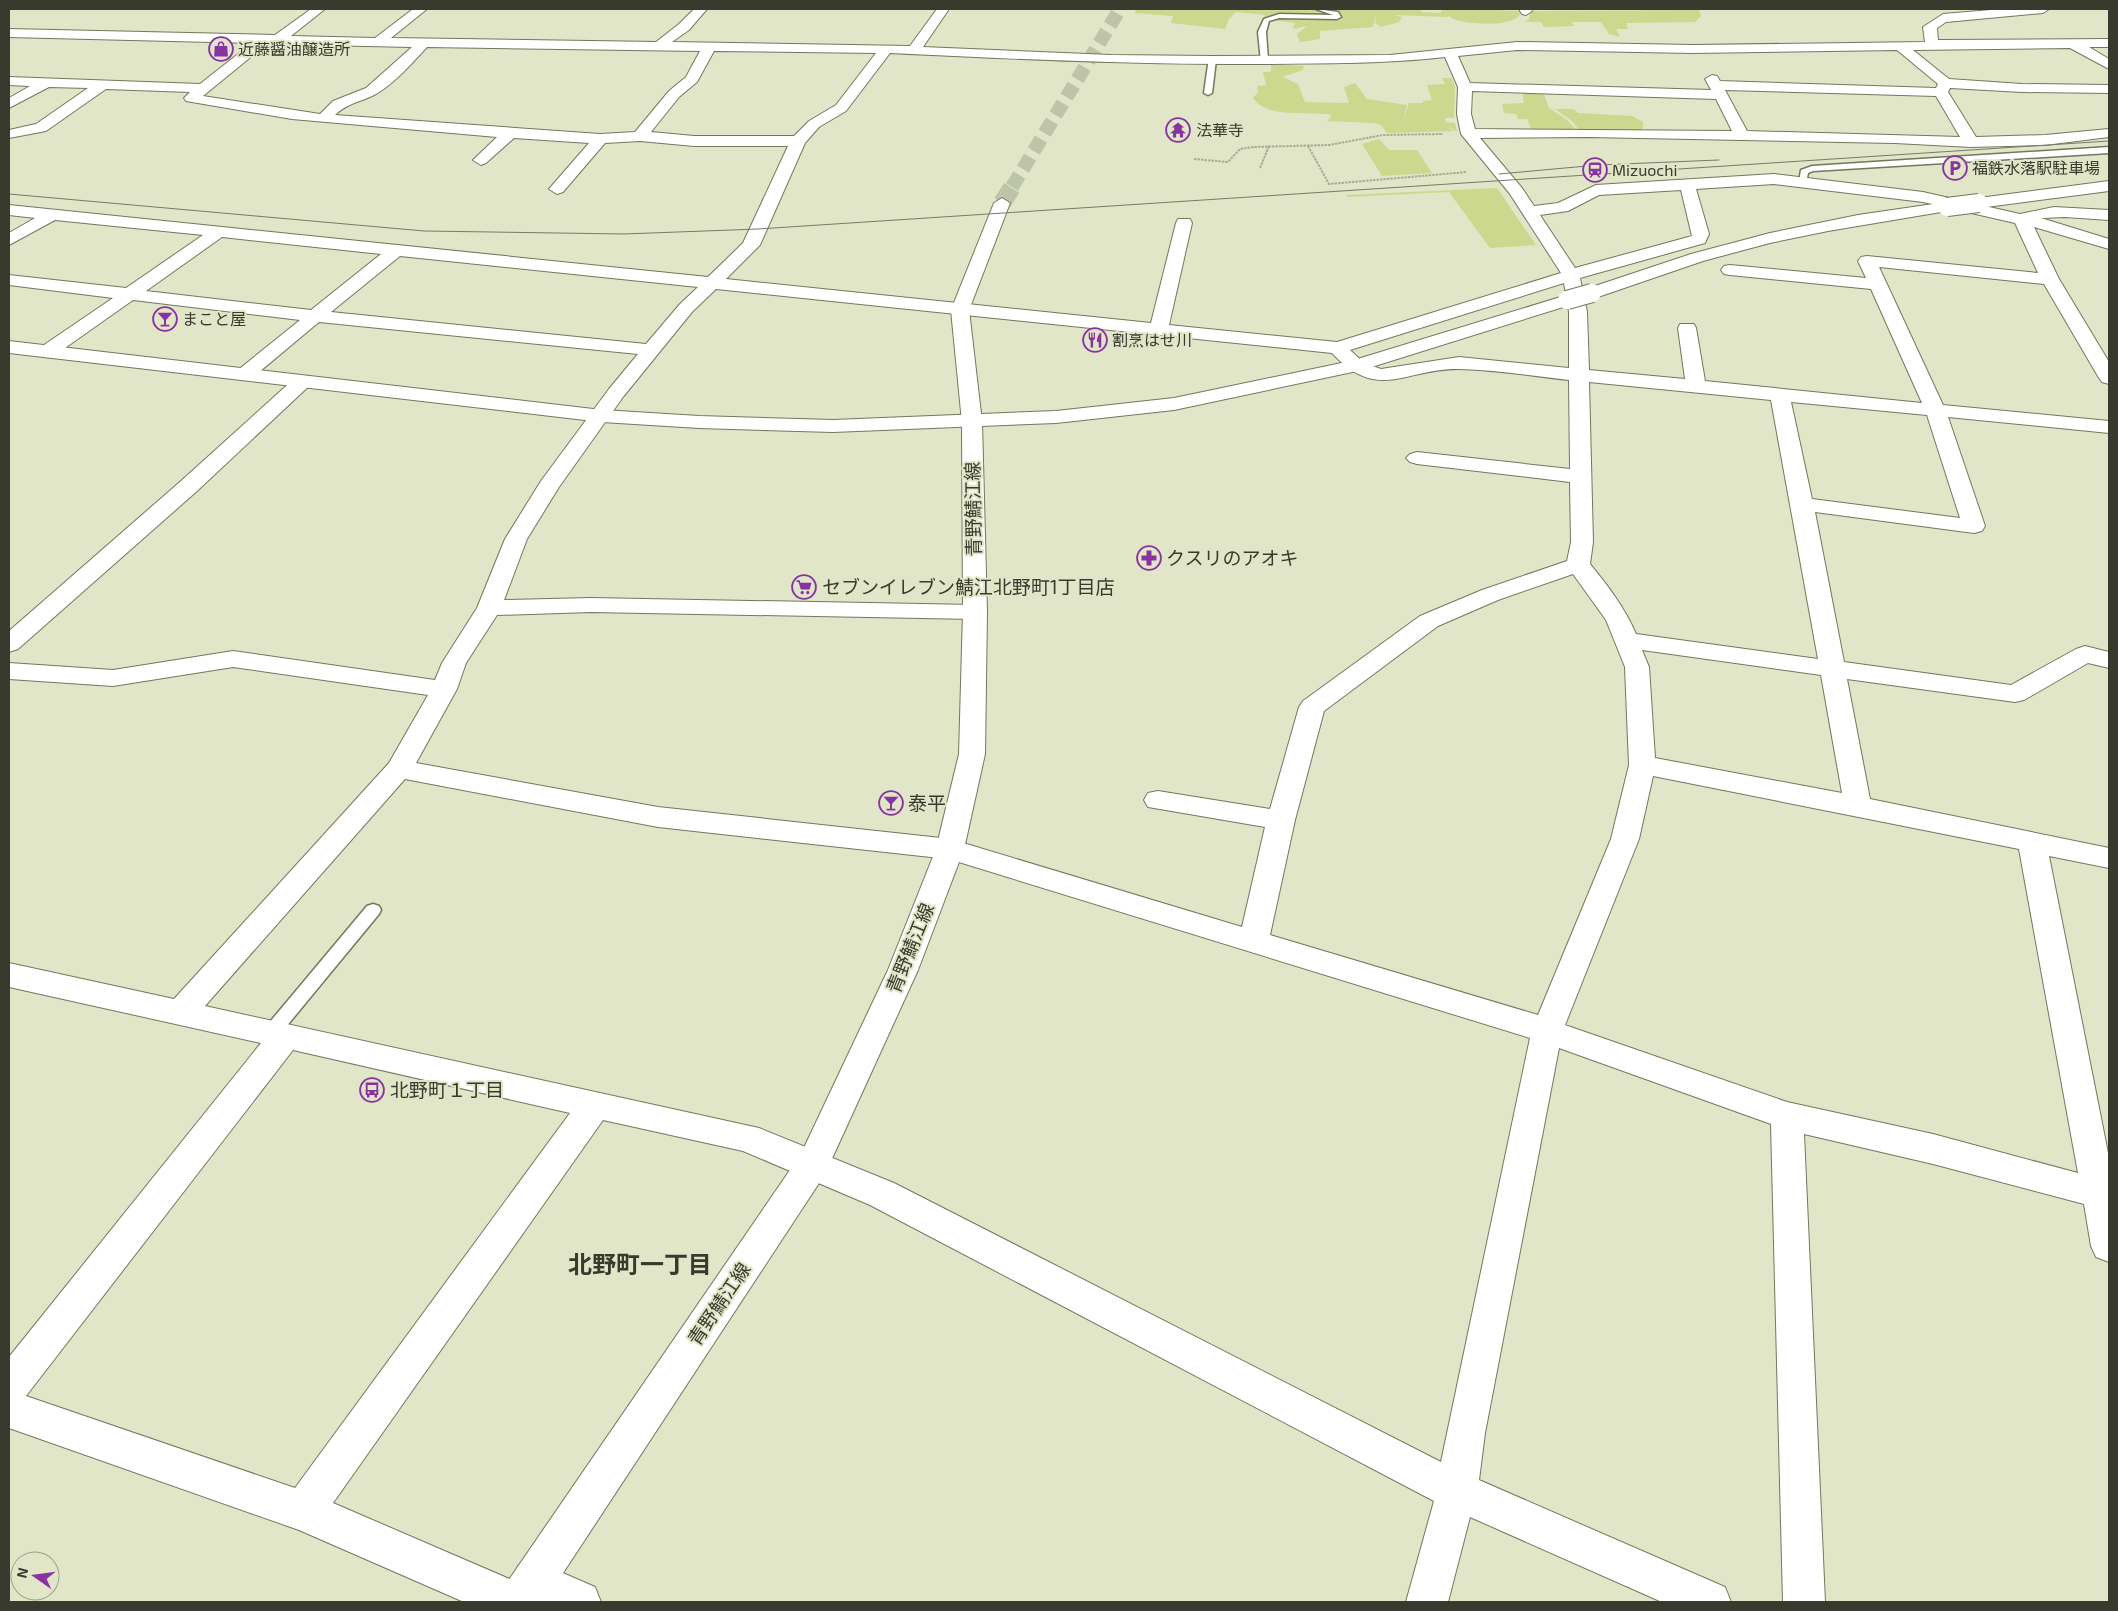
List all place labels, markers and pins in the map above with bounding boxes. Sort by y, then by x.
shop icon: 近藤醤油醸造所 [208,36,234,62]
place label: 近藤醤油醸造所 [238,39,350,58]
temple icon: 法華寺 [1165,117,1191,143]
place label: 法華寺 [1196,120,1244,139]
parking icon: 福鉄水落駅駐車場 [1942,155,1968,181]
station icon: Mizuochi [1582,157,1608,183]
place label: 福鉄水落駅駐車場 [1972,158,2100,177]
place label: Mizuochi [1612,160,1677,179]
bar icon: まこと屋 [152,306,178,332]
place label: まこと屋 [182,309,246,328]
restaurant icon: 割烹はせ川 [1082,327,1108,353]
place label: 割烹はせ川 [1112,330,1192,349]
pharmacy icon: クスリのアオキ [1136,545,1162,571]
place label: クスリのアオキ [1166,546,1298,569]
supermarket icon: セブンイレブン鯖江北野町1丁目店 [791,574,817,600]
place label: セブンイレブン鯖江北野町1丁目店 [822,575,1115,598]
bar icon: 泰平 [878,790,904,816]
place label: 泰平 [908,791,946,814]
bus stop icon: 北野町１丁目 [359,1077,385,1103]
place label: 北野町１丁目 [390,1078,504,1101]

